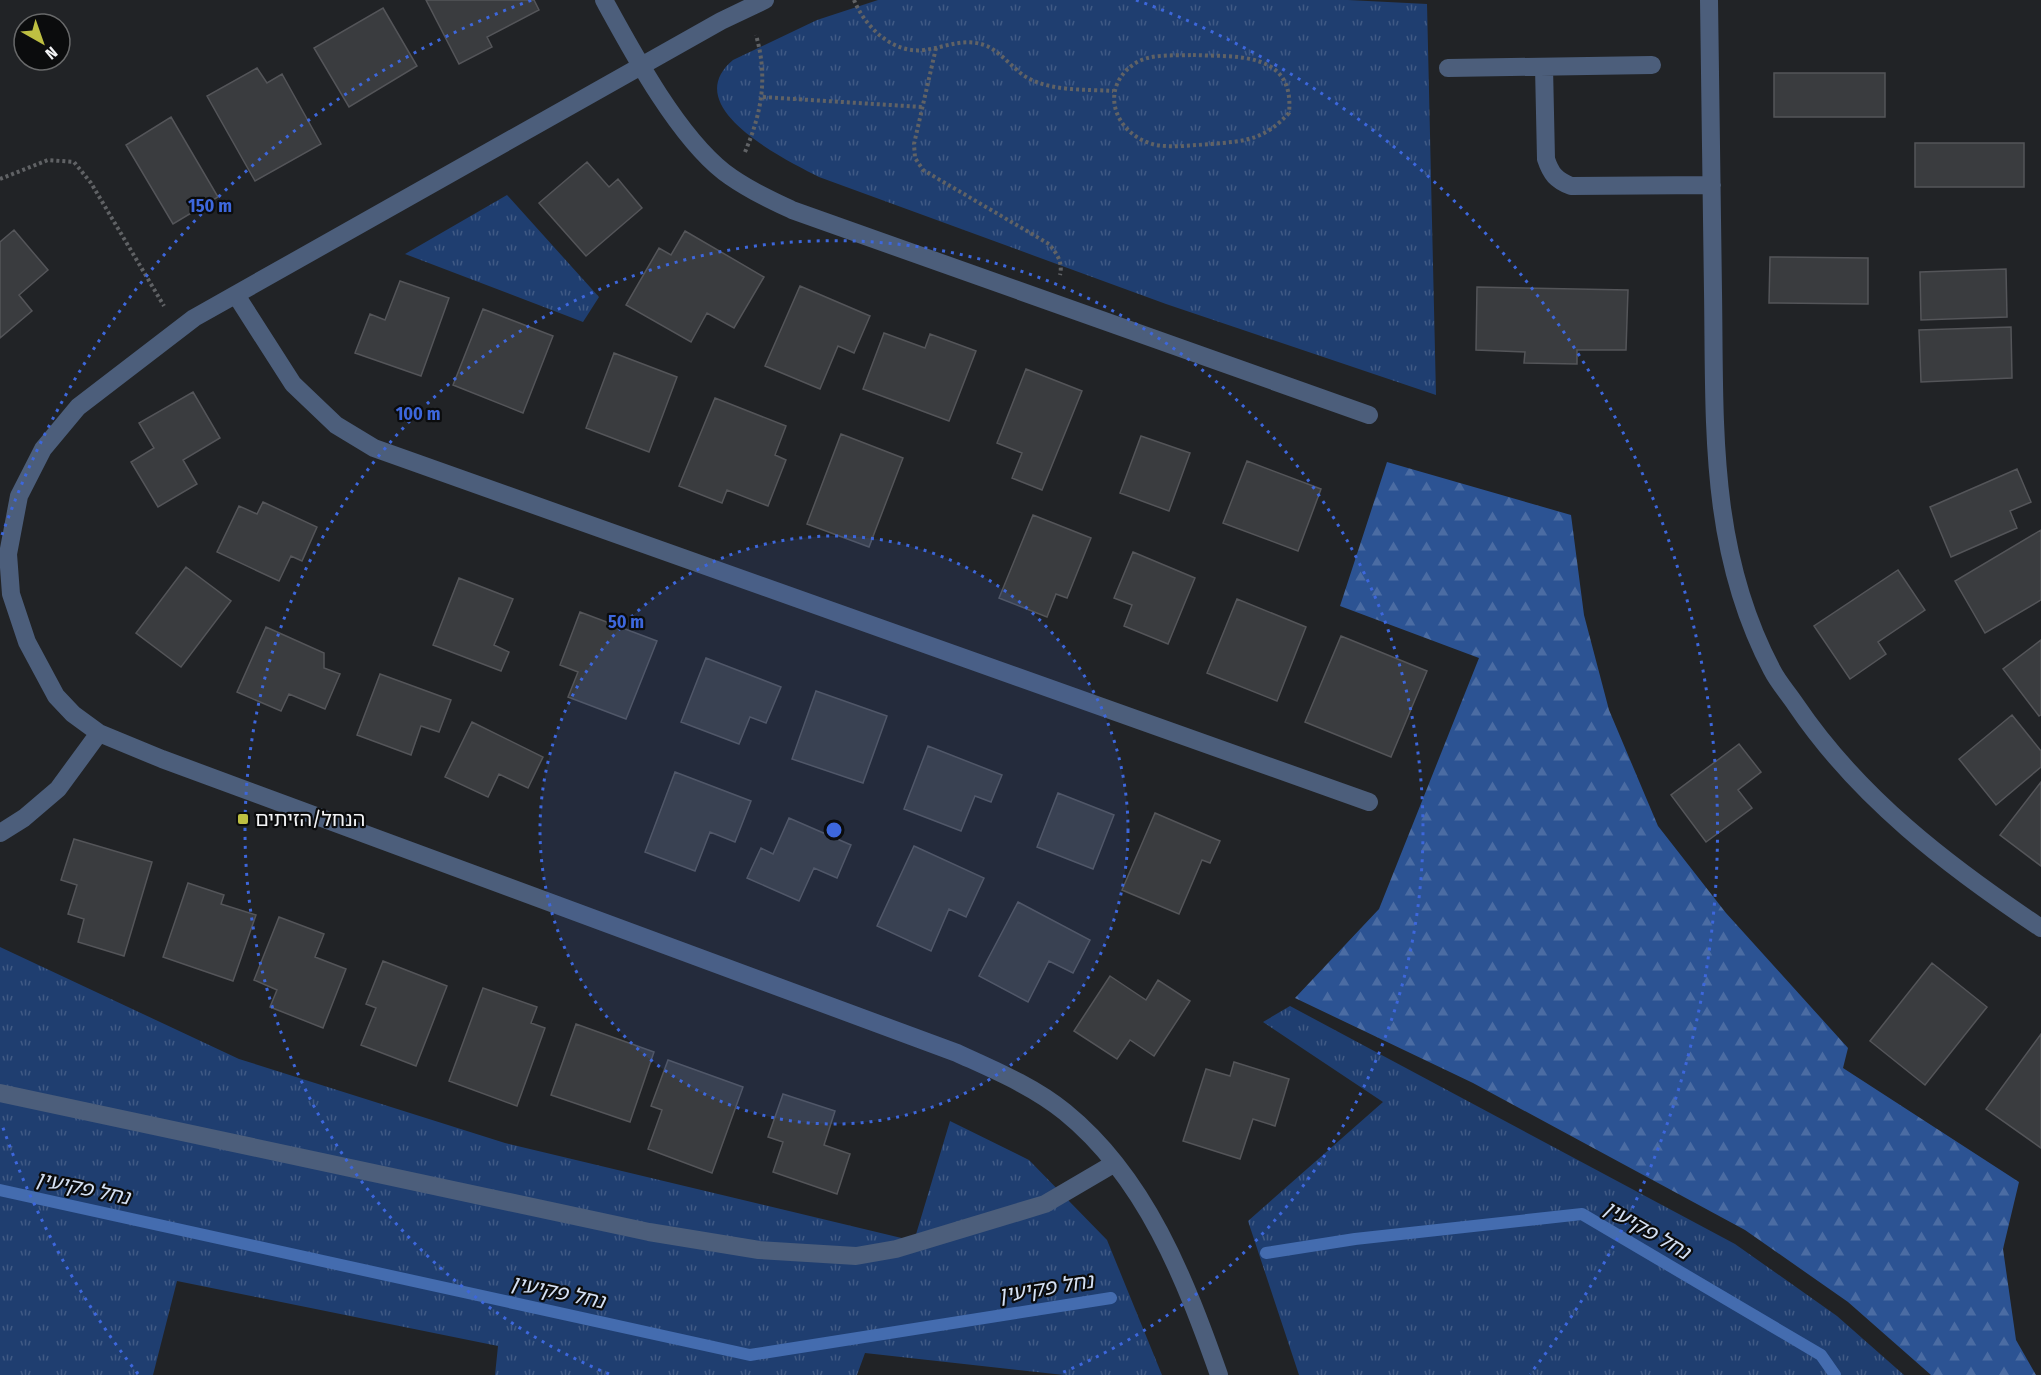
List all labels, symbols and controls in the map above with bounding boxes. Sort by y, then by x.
north arrow [12,12,72,72]
text: N [42,43,61,63]
text: 150 m [188,195,232,217]
text: 100 m [396,403,440,425]
text: 50 m [608,611,644,633]
place label: הנחל/הזיתים [255,807,365,831]
marker: הנחל/הזיתים [236,812,250,826]
centre of rings [824,820,844,840]
water label: נחל פקיעין [34,1165,134,1211]
water label: נחל פקיעין [1599,1195,1696,1266]
water label: נחל פקיעין [997,1267,1097,1308]
water label: נחל פקיעין [509,1269,609,1315]

